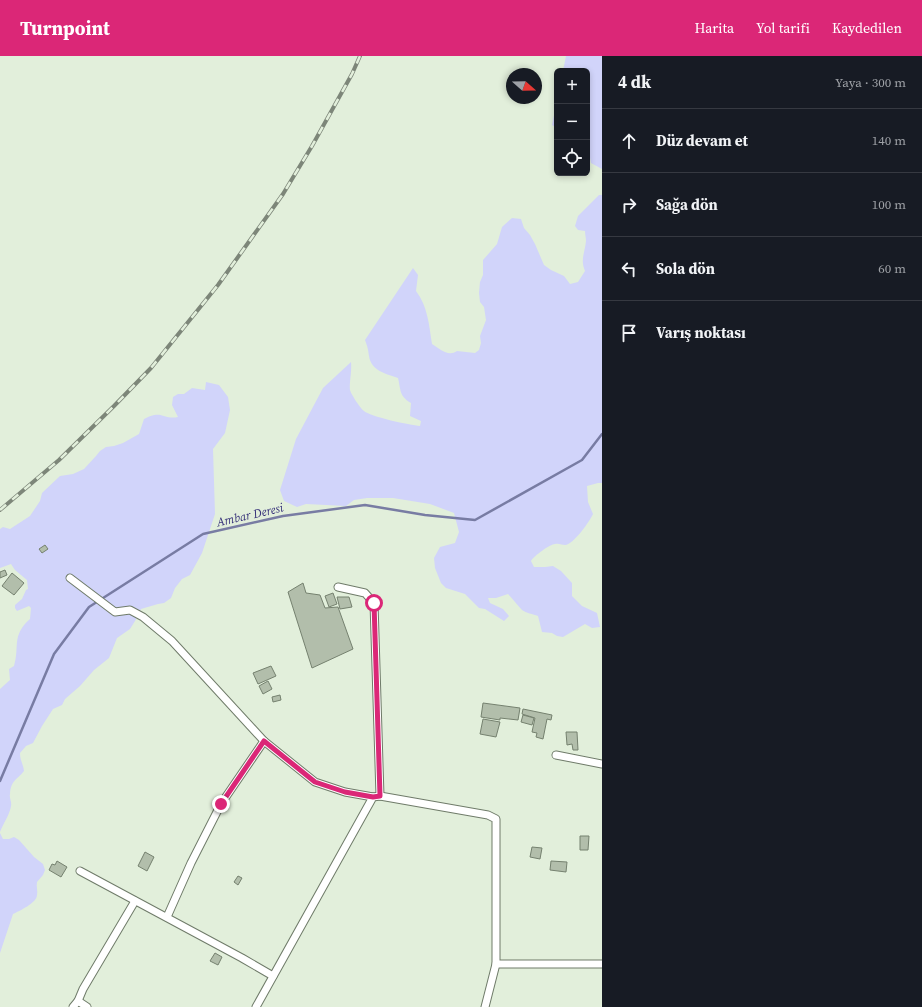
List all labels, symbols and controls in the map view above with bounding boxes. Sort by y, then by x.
text: Turnpoint [20,15,110,41]
text: Harita [695,18,734,38]
text: Yol tarifi [756,18,810,38]
text: Kaydedilen [832,18,902,38]
north arrow [506,68,542,104]
map controls [554,68,590,176]
button: + [554,68,590,104]
text: 4 dk [618,70,651,94]
text: Yaya · 300 m [835,74,906,91]
button: − [554,104,590,140]
icon: ahead [618,130,640,152]
text: Düz devam et [656,130,748,151]
text: 140 m [872,132,906,149]
button: locate [554,140,590,176]
icon: right [618,194,640,216]
text: Sağa dön [656,194,718,215]
text: 100 m [872,196,906,213]
icon: left [618,258,640,280]
text: Sola dön [656,258,715,279]
text: 60 m [878,260,906,277]
icon: arrive [618,322,640,344]
text: Varış noktası [656,322,746,343]
water label: Ambar Deresi [214,499,285,531]
route start [365,594,383,612]
route end [212,795,230,813]

